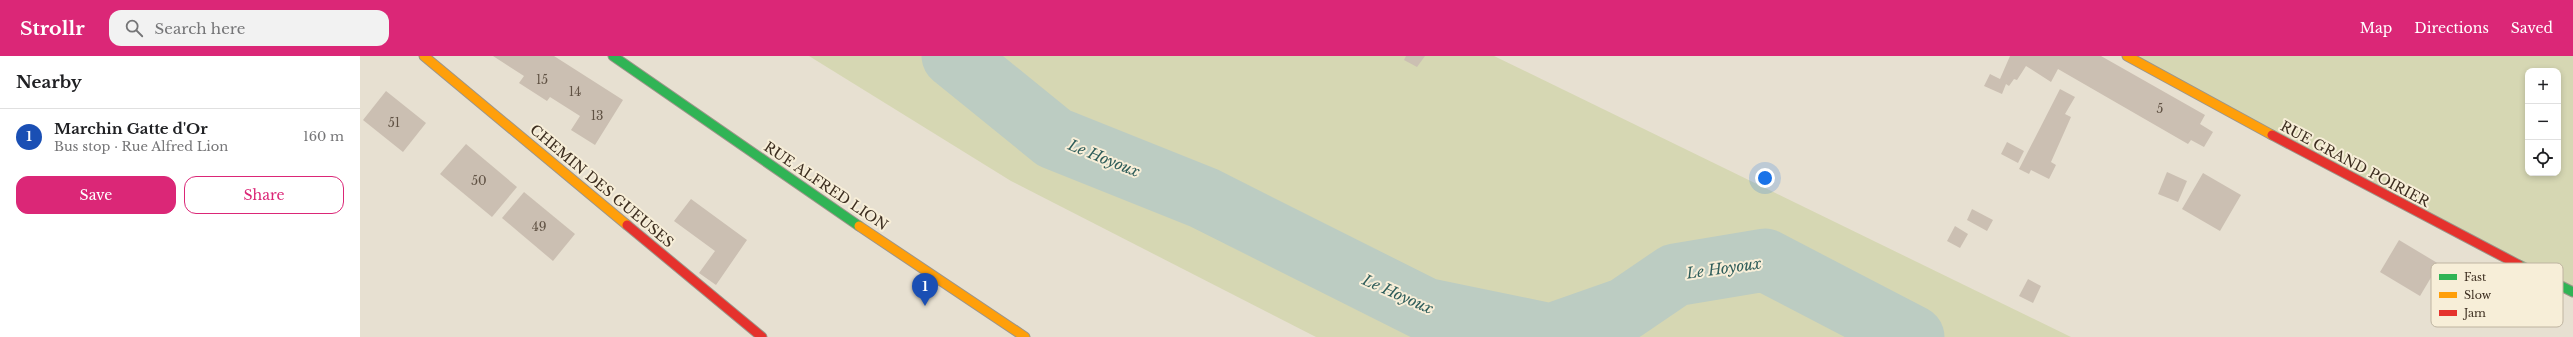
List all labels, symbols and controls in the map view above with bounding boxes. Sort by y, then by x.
search box [109,10,389,46]
text: Strollr [20,17,85,40]
icon: search [123,17,145,39]
text: Search here [155,19,245,38]
text: Map [2360,19,2392,37]
text: Directions [2414,19,2489,37]
text: Saved [2511,19,2553,37]
map controls [2525,68,2561,176]
button: + [2525,68,2561,104]
text: Nearby [16,72,82,93]
house number: 15 [536,72,548,87]
house number: 14 [569,84,581,99]
house number: 5 [2157,101,2164,116]
button: − [2525,104,2561,140]
house number: 13 [591,108,603,123]
house number: 51 [388,115,400,130]
street label: RUE GRAND POIRIER [2277,117,2434,211]
text: Marchin Gatte d'Or [54,119,208,138]
street label: CHEMIN DES GUEUSES [526,121,678,251]
text: 1 [26,128,32,145]
text: 160 m [303,128,344,145]
water label: Le Hoyoux [1064,135,1143,181]
text: Bus stop · Rue Alfred Lion [54,138,228,155]
street label: RUE ALFRED LION [761,138,892,234]
button: locate [2525,140,2561,176]
your location [1755,168,1775,188]
house number: 50 [471,173,487,188]
button: Save [16,176,176,214]
button: Share [184,176,344,214]
house number: 49 [532,219,546,234]
water label: Le Hoyoux [1684,253,1763,283]
legend [2431,263,2563,327]
water label: Le Hoyoux [1359,270,1437,318]
text: Fast [2464,270,2487,284]
pin: 1 [912,273,938,306]
text: Slow [2464,288,2492,302]
text: Jam [2462,306,2486,320]

